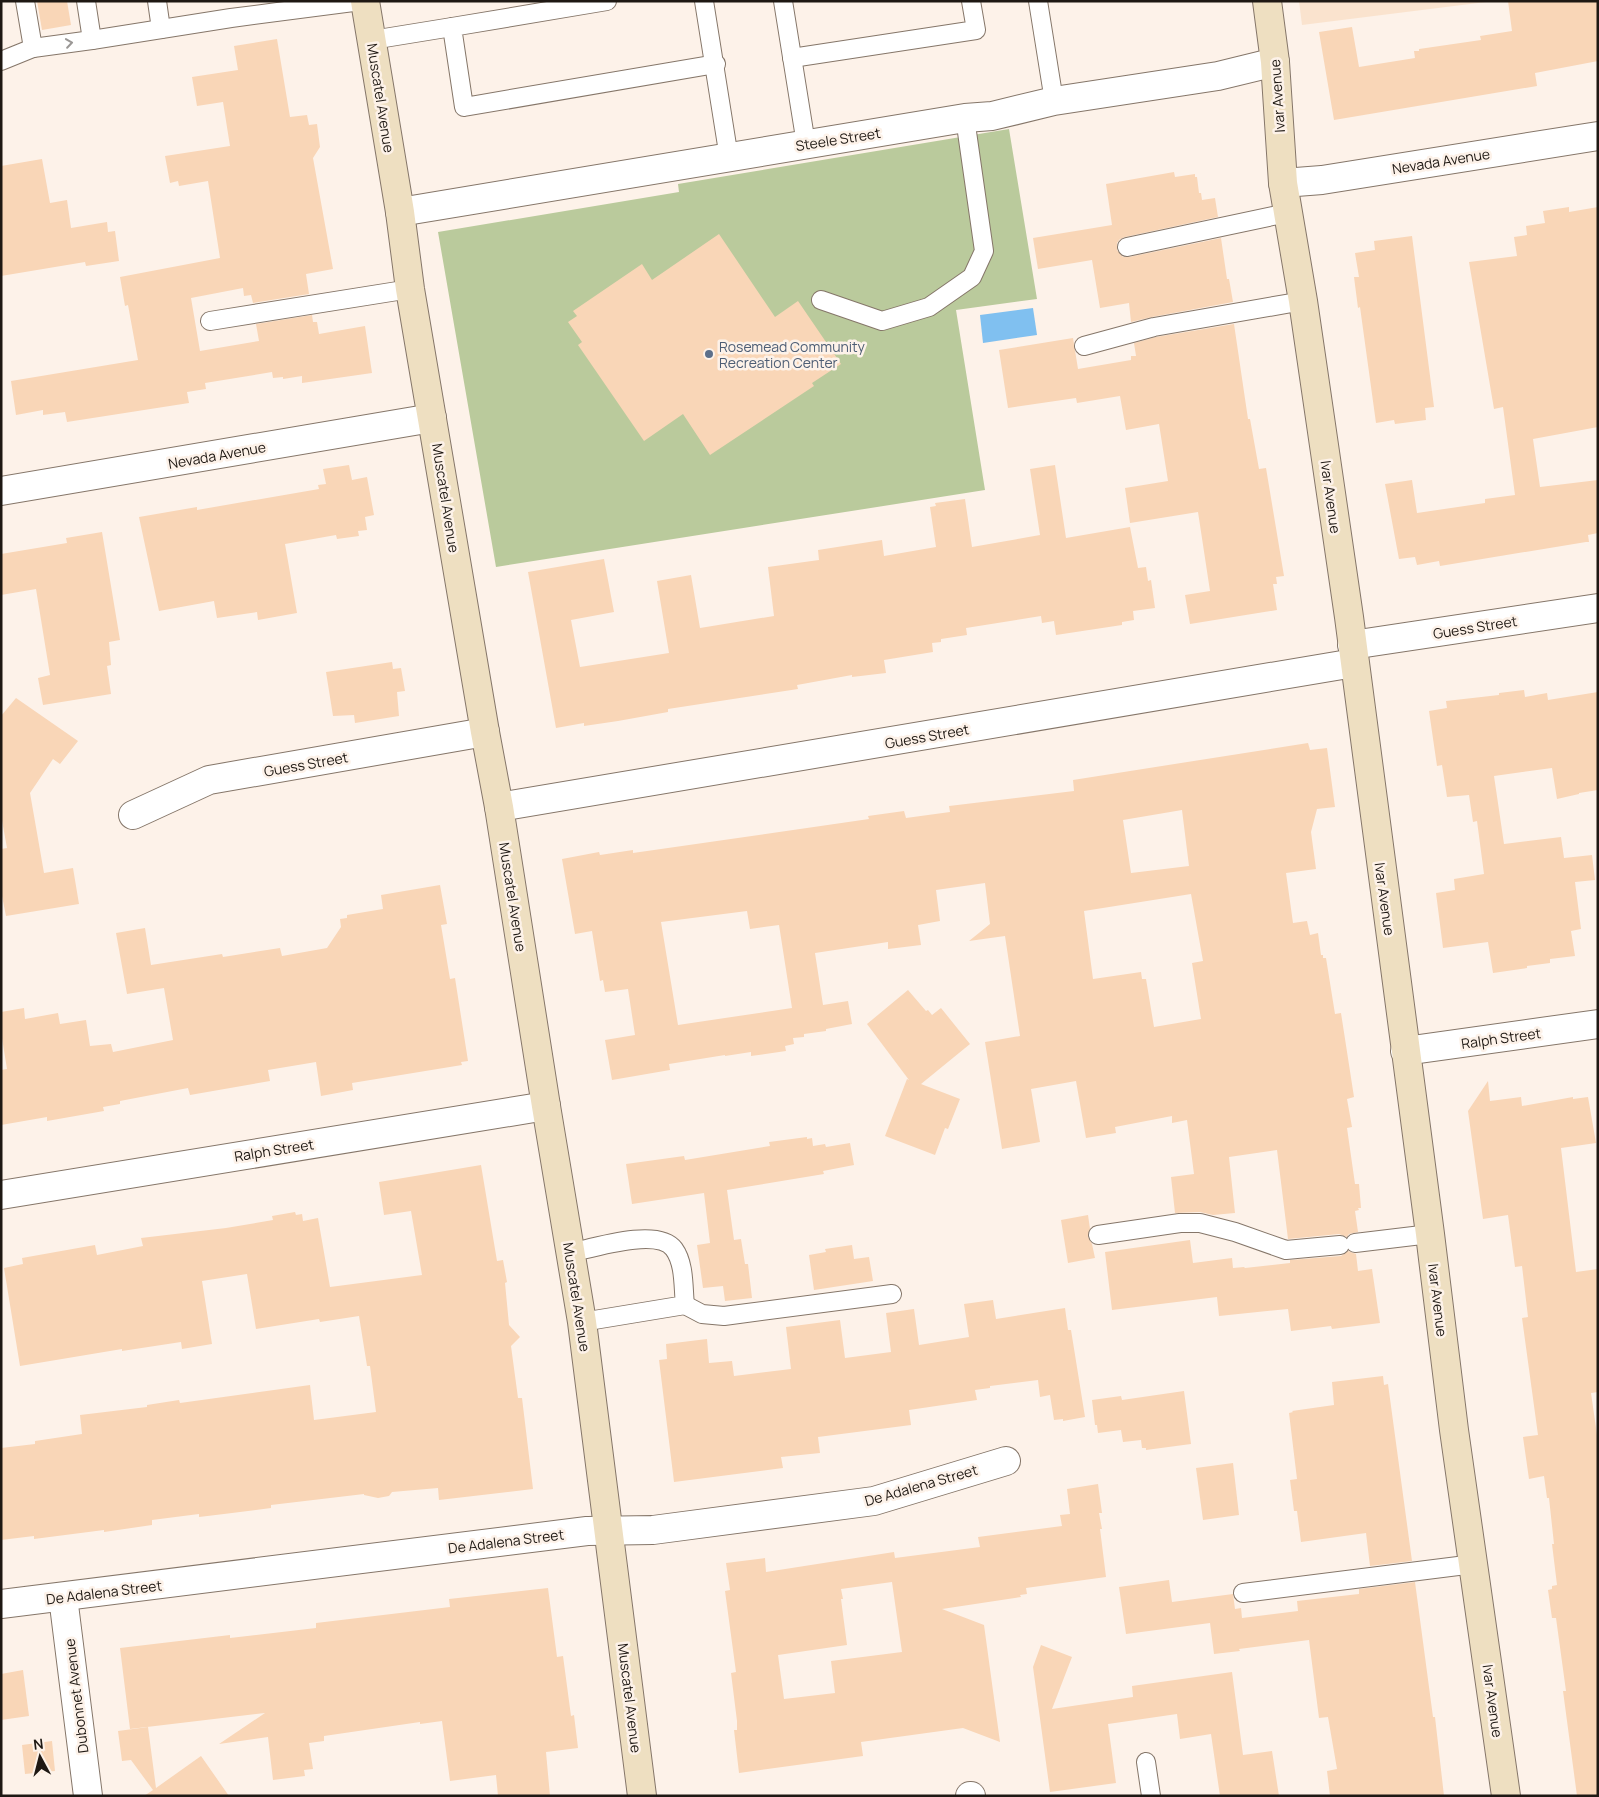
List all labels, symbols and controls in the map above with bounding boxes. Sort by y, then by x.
one-way arrow [64,39,73,49]
street label: Muscatel Avenue [363,42,399,154]
street label: Ivar Avenue [1265,59,1289,133]
street label: Steele Street [794,123,882,155]
street label: Nevada Avenue [1391,144,1491,178]
place label: Rosemead Community Recreation Center [719,337,865,372]
marker: Rosemead Community Recreation Center [703,348,715,360]
street label: Nevada Avenue [167,437,267,473]
street label: Muscatel Avenue [428,442,464,554]
street label: Ivar Avenue [1316,459,1346,535]
street label: Guess Street [1432,611,1519,643]
street label: Guess Street [883,719,971,753]
street label: Guess Street [262,747,350,781]
street label: Muscatel Avenue [495,841,531,953]
street label: Ivar Avenue [1370,861,1400,937]
street label: Ralph Street [1460,1023,1543,1053]
street label: Ralph Street [233,1134,316,1166]
street label: Muscatel Avenue [559,1241,595,1353]
street label: Ivar Avenue [1424,1262,1452,1338]
street label: De Adalena Street [862,1460,980,1510]
street label: De Adalena Street [447,1524,565,1558]
street label: De Adalena Street [45,1575,163,1609]
street label: Dubonnet Avenue [60,1638,92,1754]
street label: Muscatel Avenue [614,1642,646,1754]
street label: Ivar Avenue [1478,1663,1508,1739]
north arrow [15,1732,65,1782]
text: N [32,1734,45,1754]

